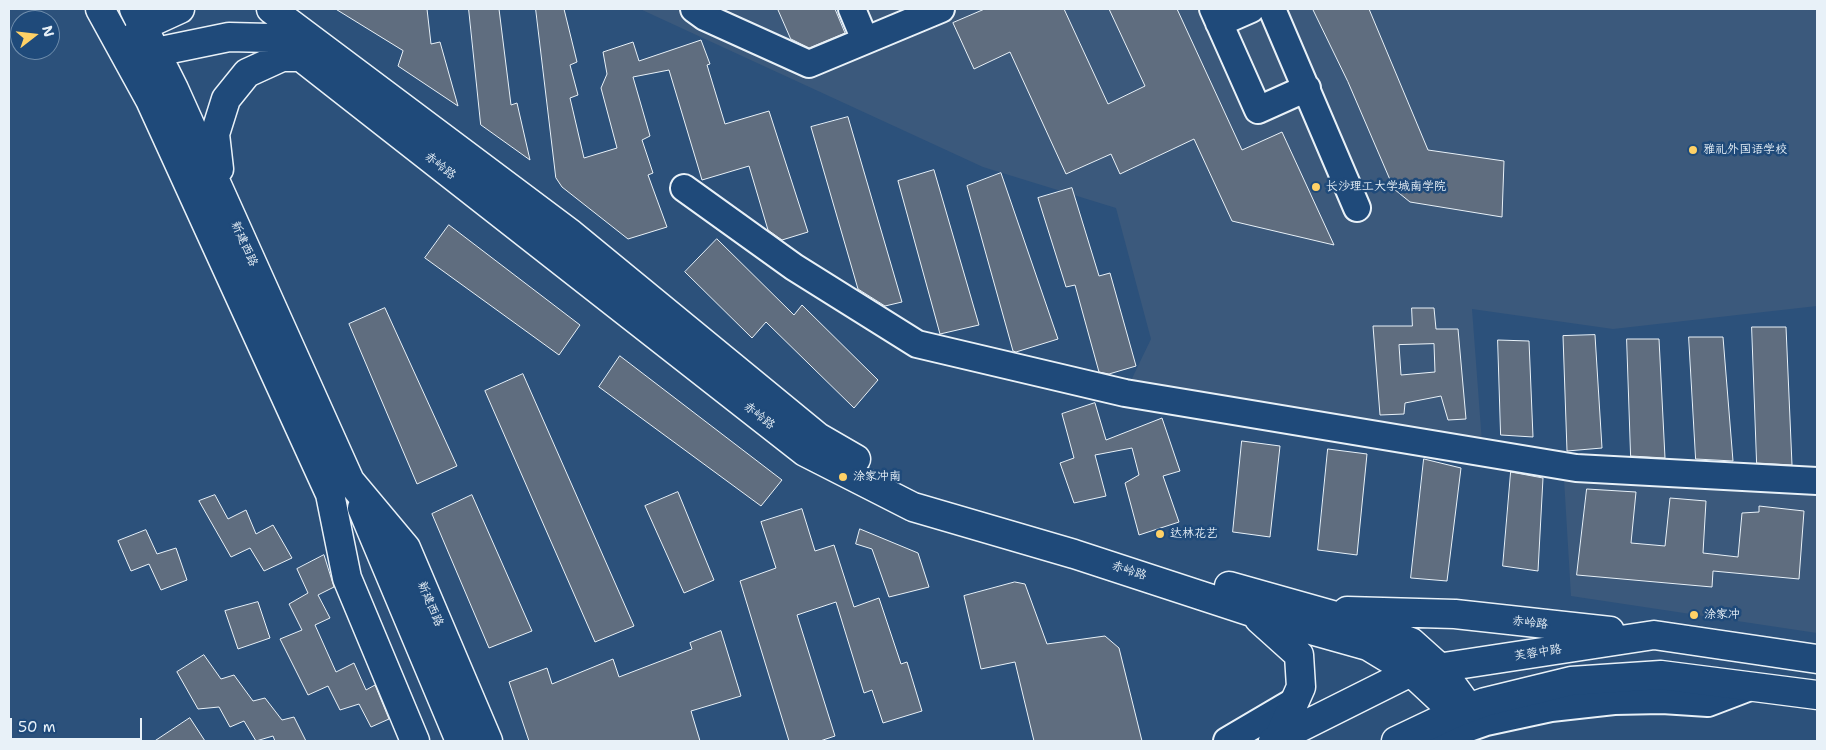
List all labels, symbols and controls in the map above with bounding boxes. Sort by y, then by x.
north arrow [10,10,60,60]
text: N [38,23,59,39]
place label: 雅礼外国语学校 [1703,143,1787,157]
marker: 雅礼外国语学校 [1687,144,1699,156]
street label: 赤岭路 [421,149,459,183]
place label: 长沙理工大学城南学院 [1326,180,1446,194]
marker: 长沙理工大学城南学院 [1310,181,1322,193]
street label: 新建西路 [228,219,260,269]
street label: 赤岭路 [740,399,778,433]
place label: 涂家冲南 [853,470,901,484]
marker: 涂家冲南 [837,471,849,483]
place label: 达林花艺 [1170,527,1218,541]
marker: 达林花艺 [1154,528,1166,540]
street label: 赤岭路 [1110,559,1148,583]
street label: 新建西路 [414,579,446,629]
place label: 涂家冲 [1704,608,1740,622]
marker: 涂家冲 [1688,609,1700,621]
street label: 赤岭路 [1511,614,1549,632]
street label: 芙蓉中路 [1513,642,1563,664]
scale bar [12,708,145,740]
text: 50 m [18,717,56,737]

